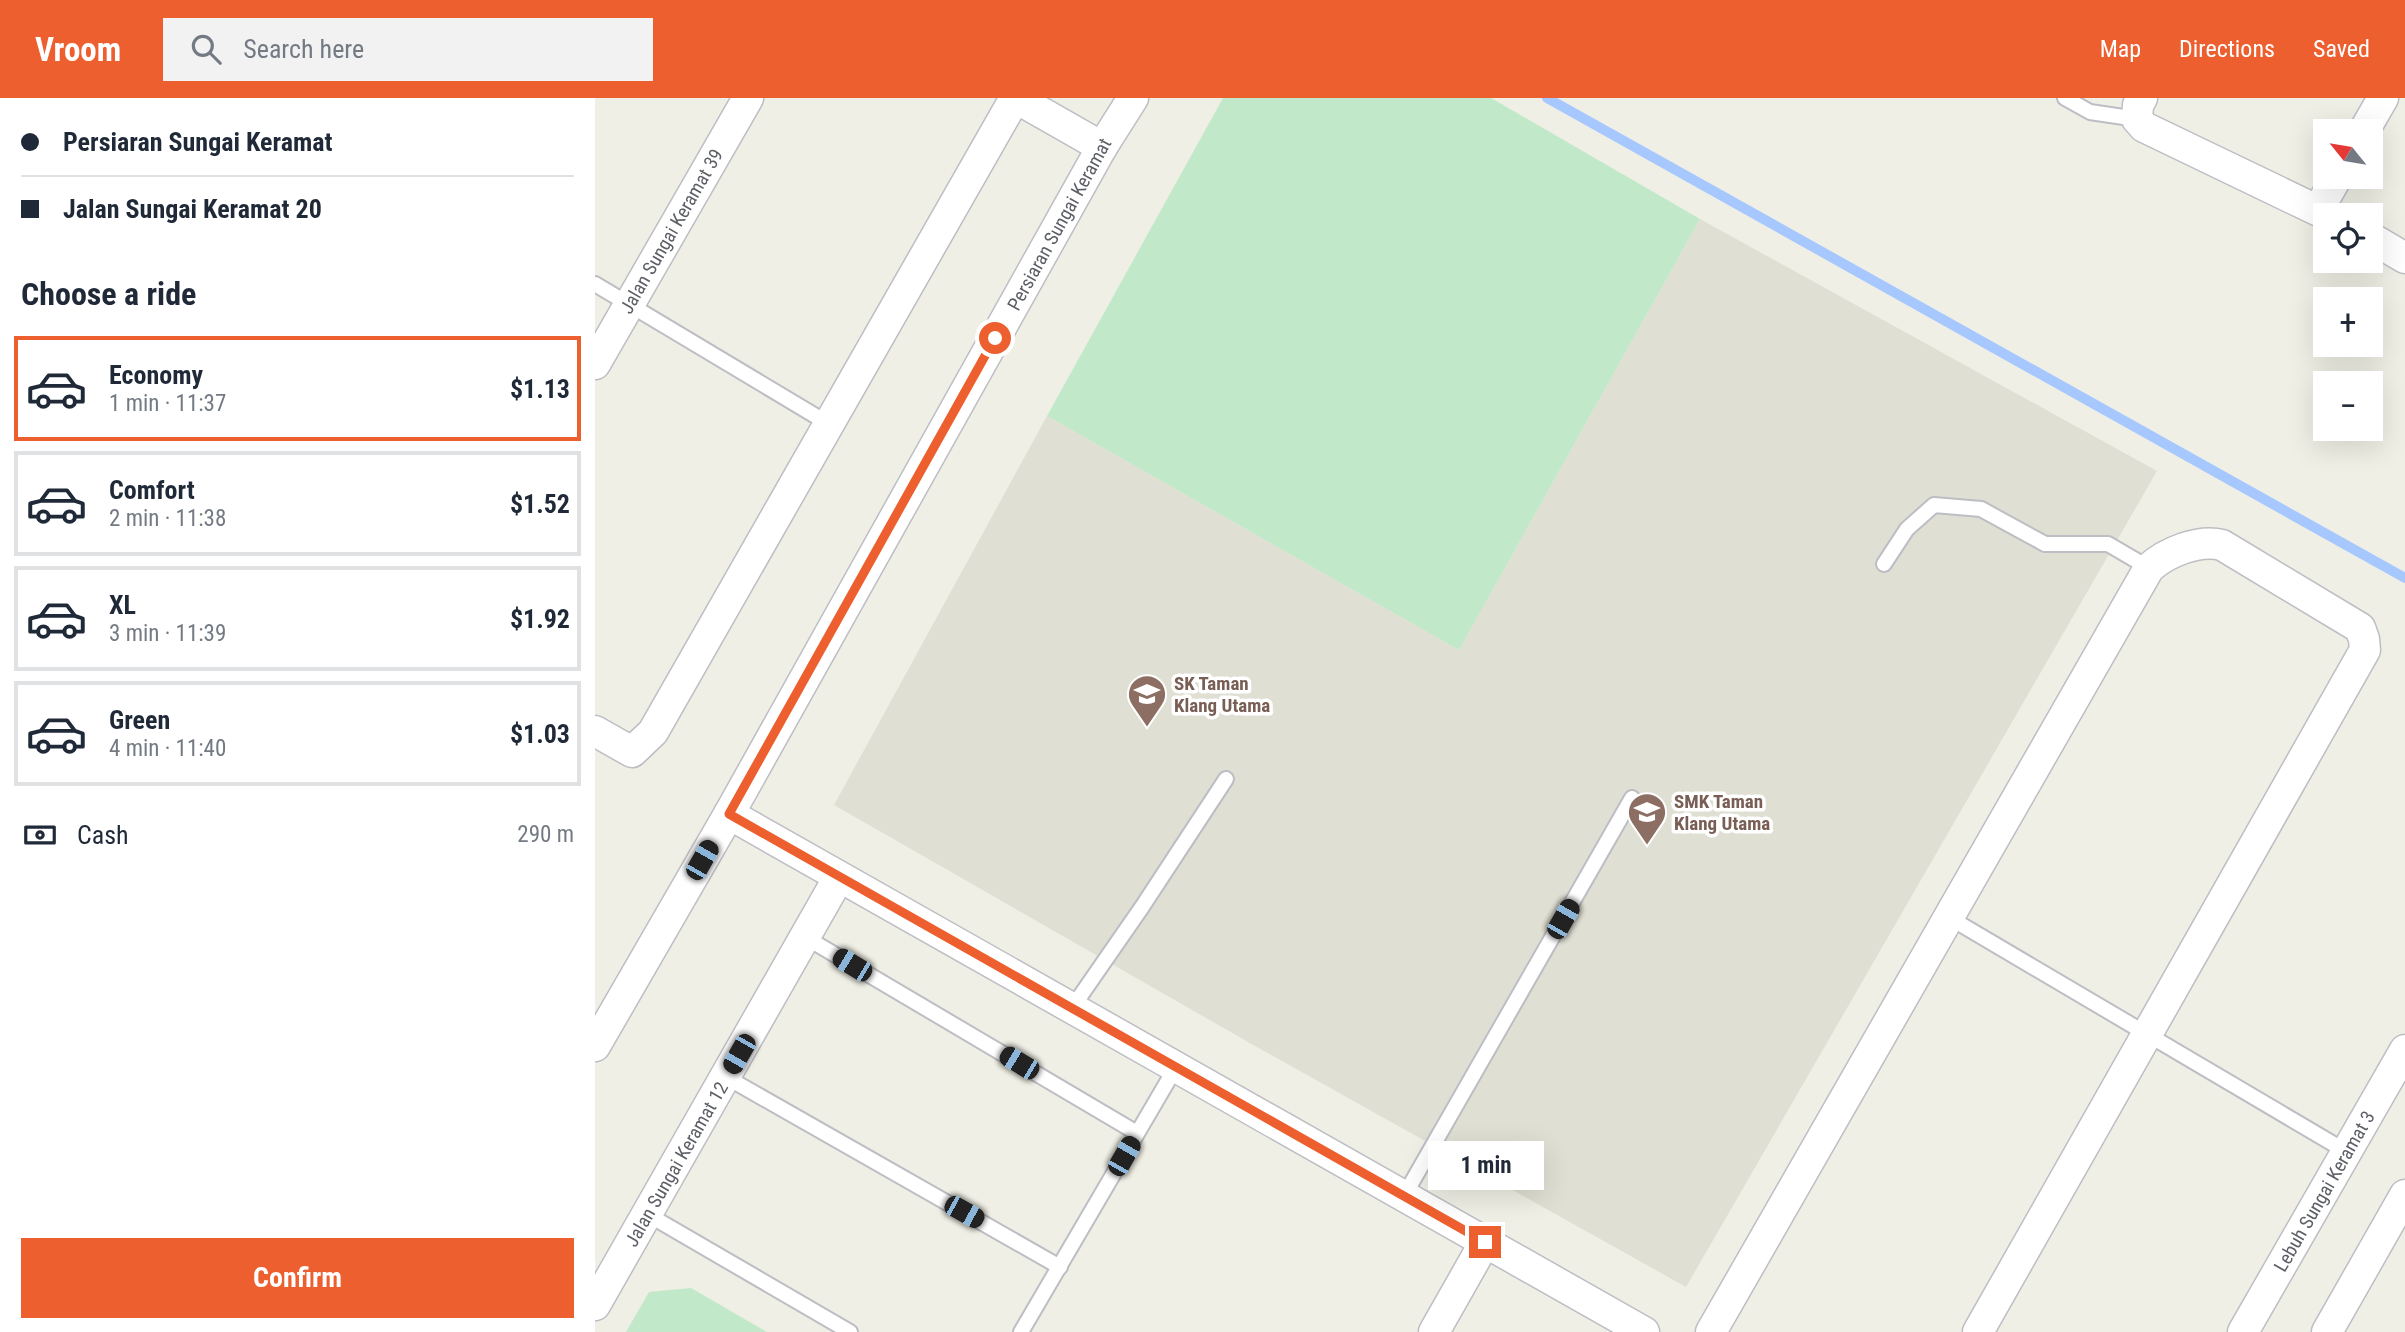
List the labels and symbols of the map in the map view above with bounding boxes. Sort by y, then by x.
north arrow [2313,119,2383,189]
street label: Persiaran Sungai Keramat [1003,134,1116,314]
street label: Jalan Sungai Keramat 39 [615,145,728,318]
route start [979,322,1011,354]
place label: SK Taman Klang Utama [1174,672,1270,717]
school or university icon: SK Taman Klang Utama [1126,673,1168,728]
place label: SMK Taman Klang Utama [1674,790,1770,835]
school or university icon: SMK Taman Klang Utama [1626,791,1668,846]
car [683,837,722,883]
car [1544,896,1583,942]
car [829,945,876,985]
car [720,1031,759,1077]
car [996,1043,1043,1083]
street label: Jalan Sungai Keramat 12 [620,1078,733,1251]
street label: Lebuh Sungai Keramat 3 [2269,1107,2380,1276]
car [1105,1133,1144,1179]
callout: 1 min [1427,1140,1543,1190]
car [941,1193,988,1231]
route end [1469,1226,1501,1258]

